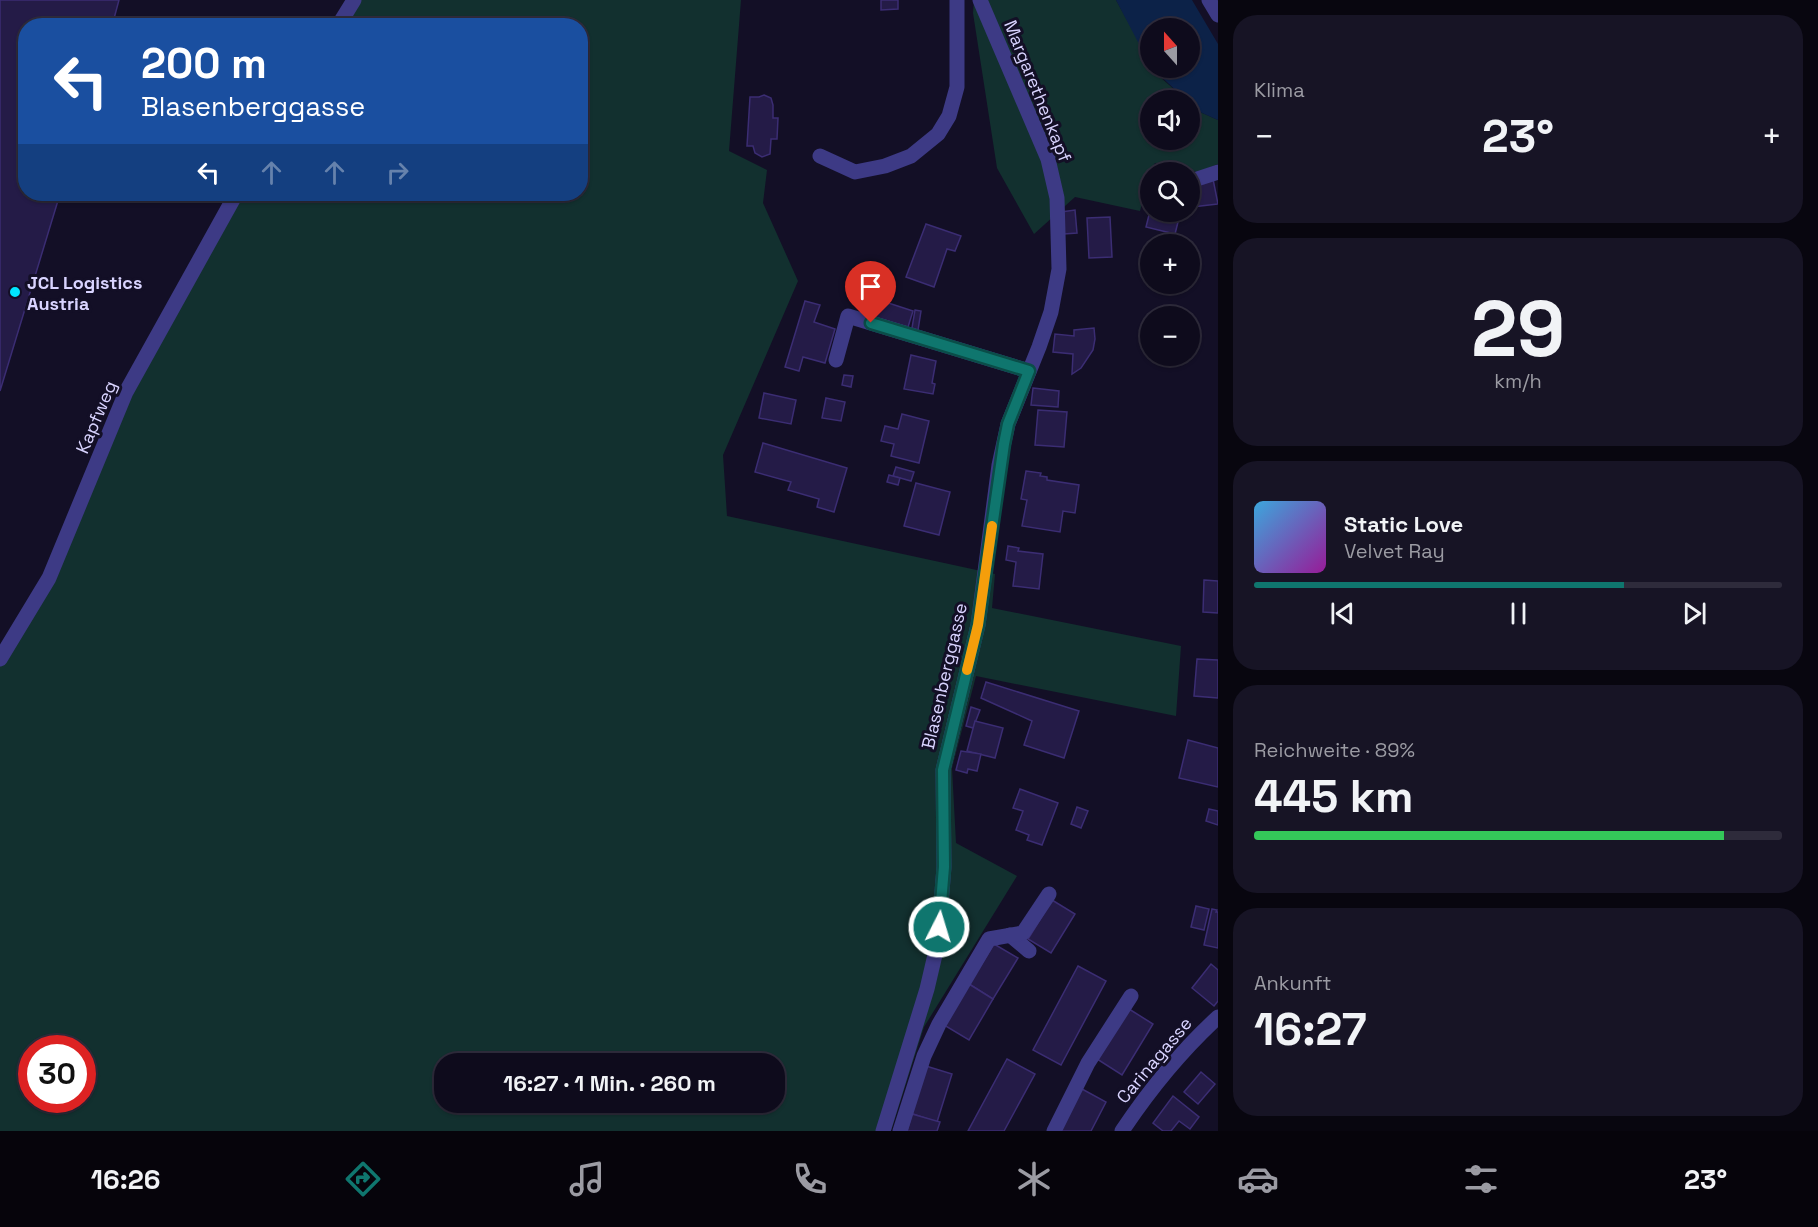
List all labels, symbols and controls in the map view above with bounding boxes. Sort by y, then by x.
street label: Margarethenkapf [999,17,1077,165]
north arrow [1140,18,1200,78]
map controls [1140,18,1200,366]
text: 200 m [141,37,267,90]
icon: left [42,42,120,120]
text: Klima [1254,77,1305,103]
text: Blasenberggasse [141,89,365,124]
button: sound [1140,90,1200,150]
text: 23° [1482,108,1554,165]
text: − [1254,116,1274,158]
text: + [1762,116,1782,158]
icon: left [192,156,225,189]
icon: ahead [255,156,288,189]
icon: ahead [318,156,351,189]
icon: right [381,156,414,189]
button: search [1140,162,1200,222]
button: + [1140,234,1200,294]
pin [845,261,896,323]
icon: arrive [854,270,887,303]
place label: JCL Logistics Austria [27,271,142,315]
text: 29 [1471,279,1565,379]
marker: JCL Logistics Austria [8,285,22,299]
button: − [1140,306,1200,366]
text: km/h [1494,368,1542,394]
street label: Kapfweg [70,377,122,457]
text: Static Love [1344,510,1463,538]
text: Velvet Ray [1344,538,1445,564]
icon: previous [1326,597,1359,630]
icon: pause [1502,597,1535,630]
icon: next [1678,597,1711,630]
street label: Blasenberggasse [916,601,972,751]
text: Reichweite · 89% [1254,737,1415,763]
text: 445 km [1254,768,1413,825]
position arrow [907,895,971,959]
text: Ankunft [1254,970,1332,996]
text: 16:27 [1254,1001,1367,1058]
street label: Carinagasse [1111,1012,1197,1108]
speed limit sign: 30 [18,1035,96,1113]
text: 16:27 · 1 Min. · 260 m [503,1069,716,1097]
icon: directions [342,1158,384,1200]
icon: music [566,1158,608,1200]
icon: phone [789,1158,831,1200]
icon: climate [1013,1158,1055,1200]
icon: car [1237,1158,1279,1200]
icon: filters [1460,1158,1502,1200]
text: 16:26 [91,1162,160,1197]
text: 23° [1684,1162,1727,1197]

